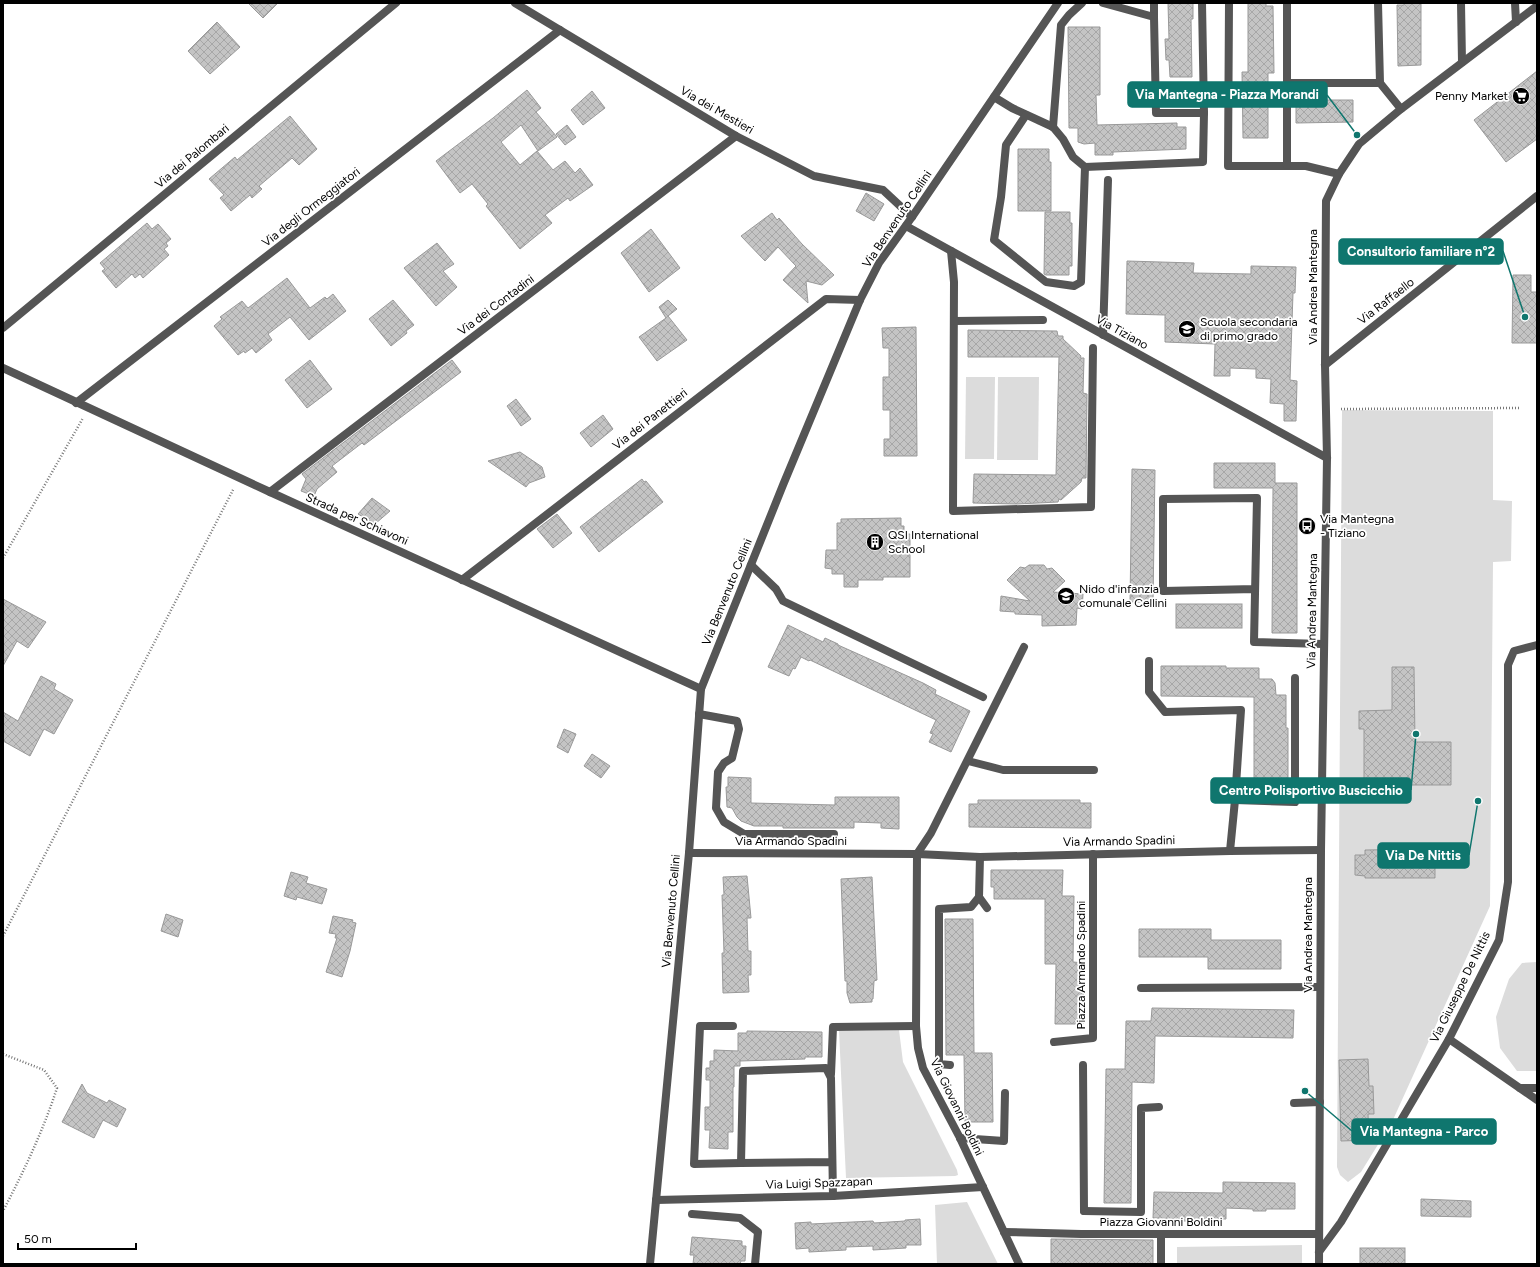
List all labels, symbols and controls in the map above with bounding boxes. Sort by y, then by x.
callout: Via Mantegna - Piazza Morandi [1128,82,1327,107]
street label: Via dei Mestieri [678,83,756,137]
supermarket icon: Penny Market [1511,86,1531,106]
text: Via Mantegna - Piazza Morandi [1135,87,1319,102]
place label: Penny Market [1435,89,1508,103]
street label: Via dei Palombari [152,121,232,191]
street label: Via degli Ormeggiatori [259,164,363,250]
street label: Via Benvenuto Cellini [859,168,935,270]
street label: Via Andrea Mantegna [1306,229,1320,345]
callout: Consultorio familiare n°2 [1339,239,1503,264]
text: Consultorio familiare n°2 [1347,244,1495,259]
street label: Via dei Contadini [455,272,537,338]
street label: Via Raffaello [1355,275,1417,327]
street label: Via Tiziano [1093,312,1151,352]
place label: Scuola secondaria di primo grado [1200,315,1298,343]
school or university icon: Scuola secondaria di primo grado [1177,319,1197,339]
street label: Via dei Panettieri [610,385,690,453]
street label: Strada per Schiavoni [304,490,410,548]
place label: Via Mantegna - Tiziano [1320,512,1394,540]
bus stop icon: Via Mantegna - Tiziano [1297,516,1317,536]
place label: QSI International School [888,528,979,556]
building icon: QSI International School [865,532,885,552]
street label: Via Benvenuto Cellini [699,537,755,647]
street label: Via Andrea Mantegna [1304,553,1320,669]
place label: Nido d'infanzia comunale Cellini [1079,582,1167,610]
school or university icon: Nido d'infanzia comunale Cellini [1056,586,1076,606]
callout: Centro Polisportivo Buscicchio [1211,778,1411,803]
text: Centro Polisportivo Buscicchio [1219,783,1403,798]
street label: Via Armando Spadini [1063,833,1175,849]
street label: Via Armando Spadini [735,834,847,848]
callout: Via De Nittis [1378,843,1469,868]
text: Via De Nittis [1385,848,1461,863]
street label: Via Benvenuto Cellini [659,854,683,968]
street label: Via Andrea Mantegna [1301,877,1315,993]
street label: Piazza Armando Spadini [1074,901,1088,1029]
street label: Via Giuseppe De Nittis [1427,929,1493,1045]
street label: Via Giovanni Boldini [927,1056,987,1158]
callout: Via Mantegna - Parco [1352,1119,1496,1144]
text: Via Mantegna - Parco [1360,1124,1489,1139]
street label: Via Luigi Spazzapan [765,1174,873,1192]
street label: Piazza Giovanni Boldini [1099,1215,1223,1229]
scale bar [18,1225,136,1251]
text: 50 m [24,1232,52,1246]

